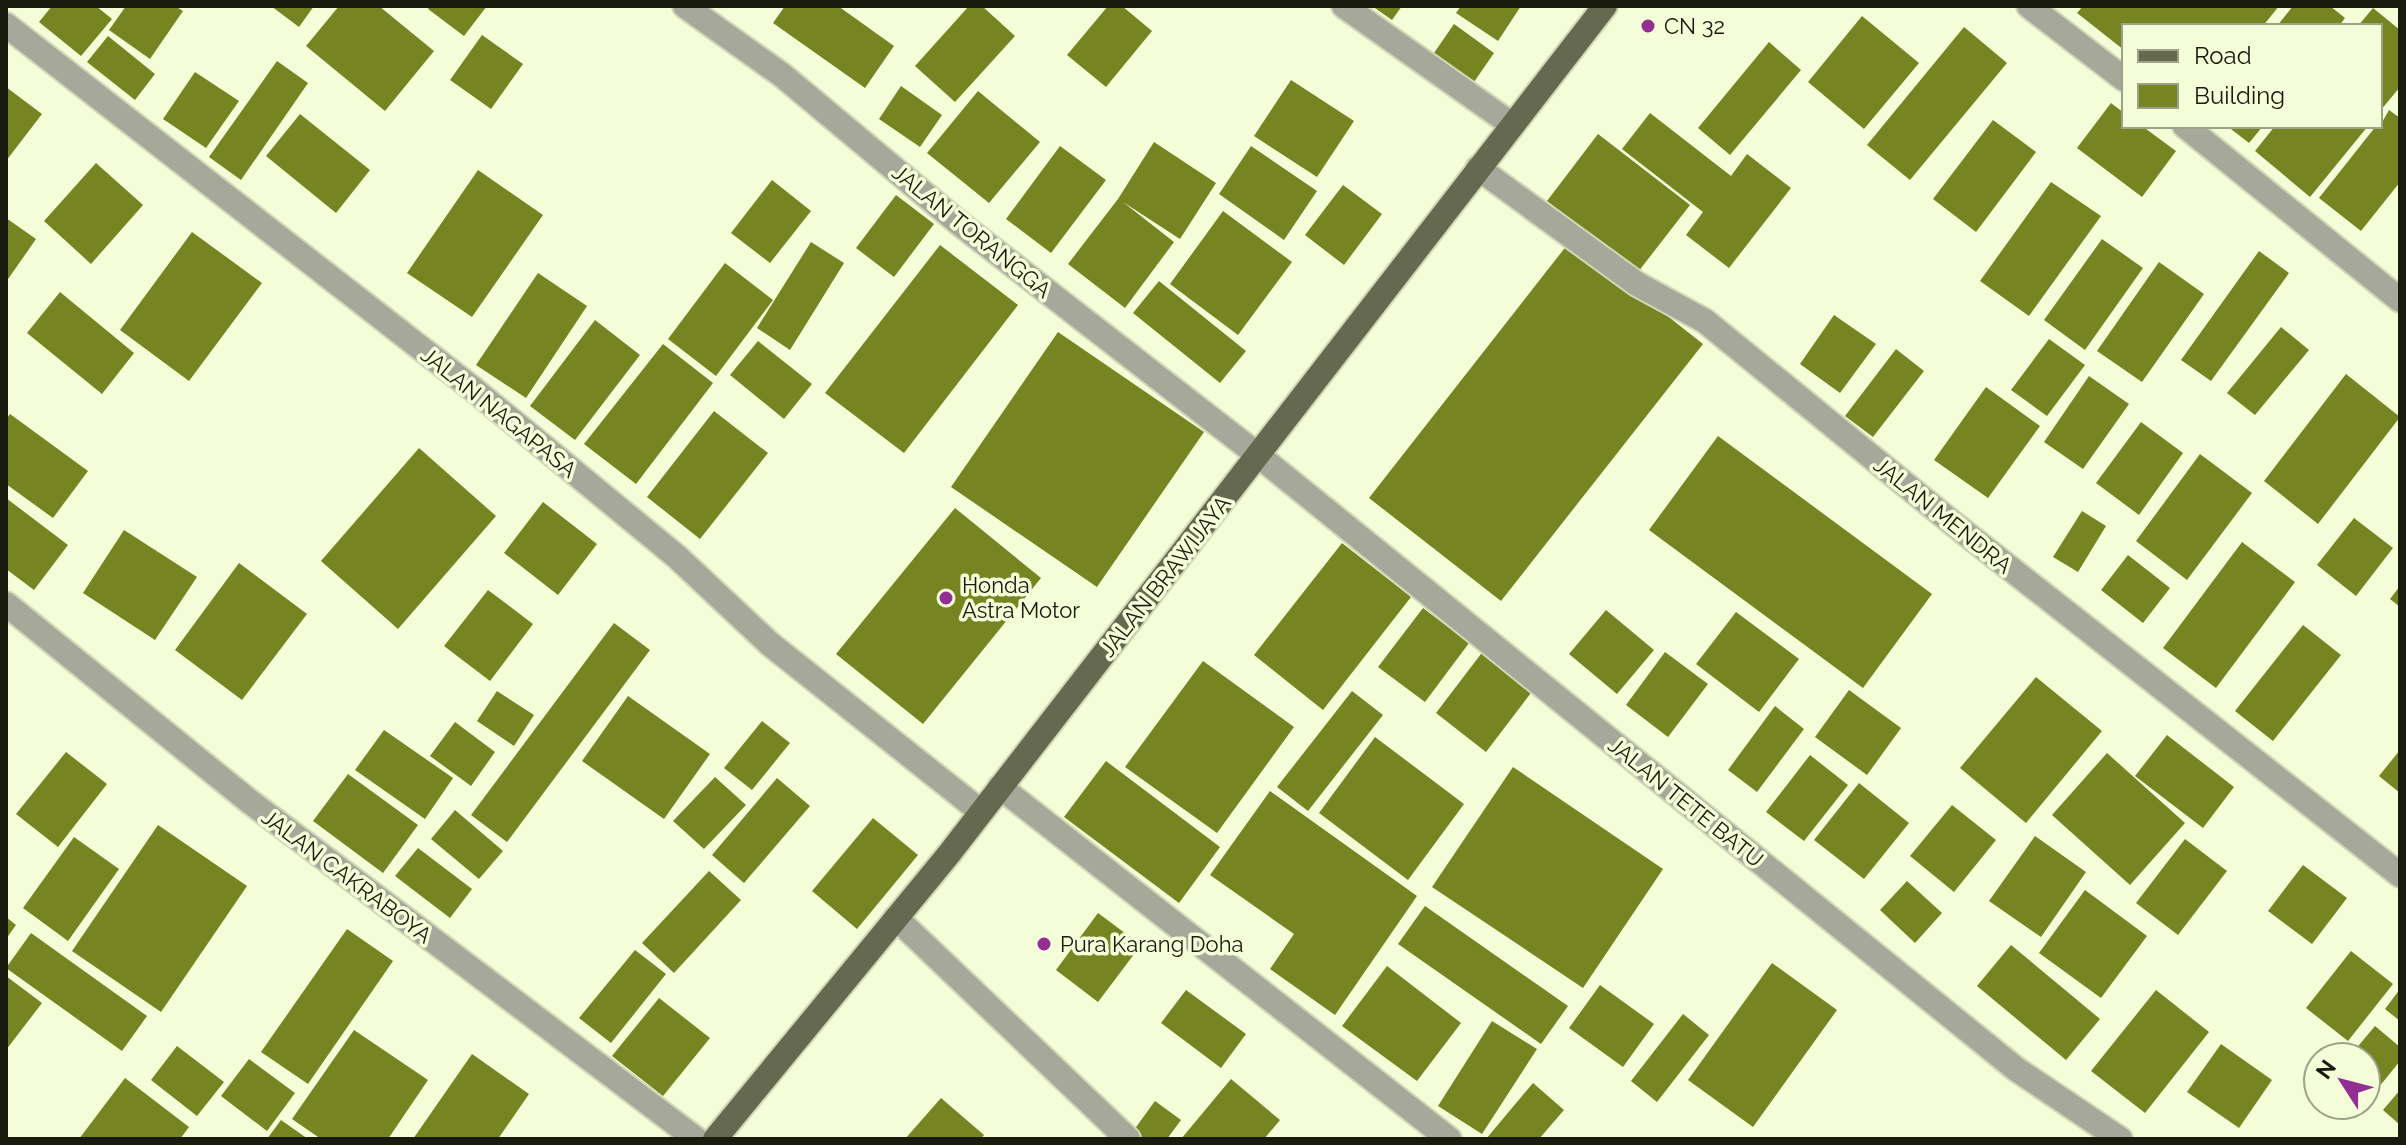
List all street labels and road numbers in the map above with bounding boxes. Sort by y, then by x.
street label: JALAN TORANGGA [887,159,1057,303]
street label: JALAN NAGAPASA [416,341,582,483]
street label: JALAN MENDRA [1869,451,2017,579]
street label: JALAN BRAWIJAYA [1094,490,1236,662]
street label: JALAN TETE BATU [1603,732,1769,872]
street label: JALAN CAKRABOYA [257,804,437,948]

